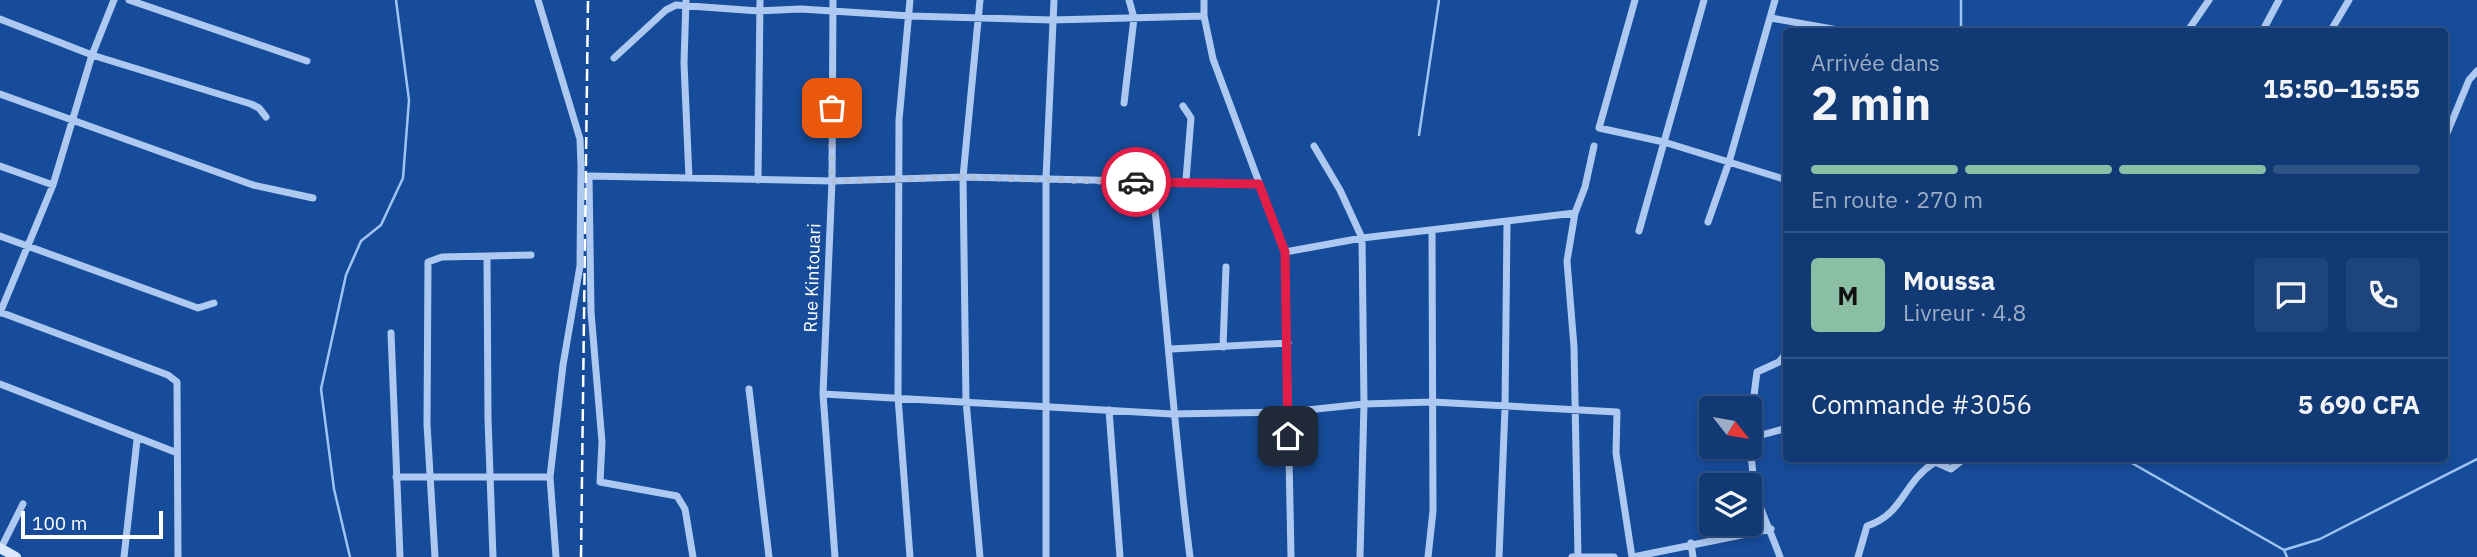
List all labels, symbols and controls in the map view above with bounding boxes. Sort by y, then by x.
text: Arrivée dans [1811,47,1940,77]
text: 15:50–15:55 [2263,71,2420,105]
text: 2 min [1811,73,1931,133]
pin [802,78,862,138]
icon: bag [813,89,851,127]
courier [1101,147,1171,217]
icon: car [1117,163,1155,201]
text: En route · 270 m [1811,184,1983,214]
street label: Rue Kintouari [799,223,825,333]
button: chat [2254,258,2328,332]
button: phone [2346,258,2420,332]
text: Moussa [1903,263,1995,297]
text: M [1837,278,1859,312]
text: Livreur · 4.8 [1903,297,2026,327]
text: Commande #3056 [1811,387,2032,421]
text: 5 690 CFA [2298,387,2420,421]
north arrow [1699,396,1762,458]
map controls [1699,396,1762,536]
pin [1258,406,1318,466]
icon: home [1269,417,1307,455]
button: layers [1699,473,1762,536]
scale bar [21,508,163,540]
text: 100 m [32,511,87,535]

